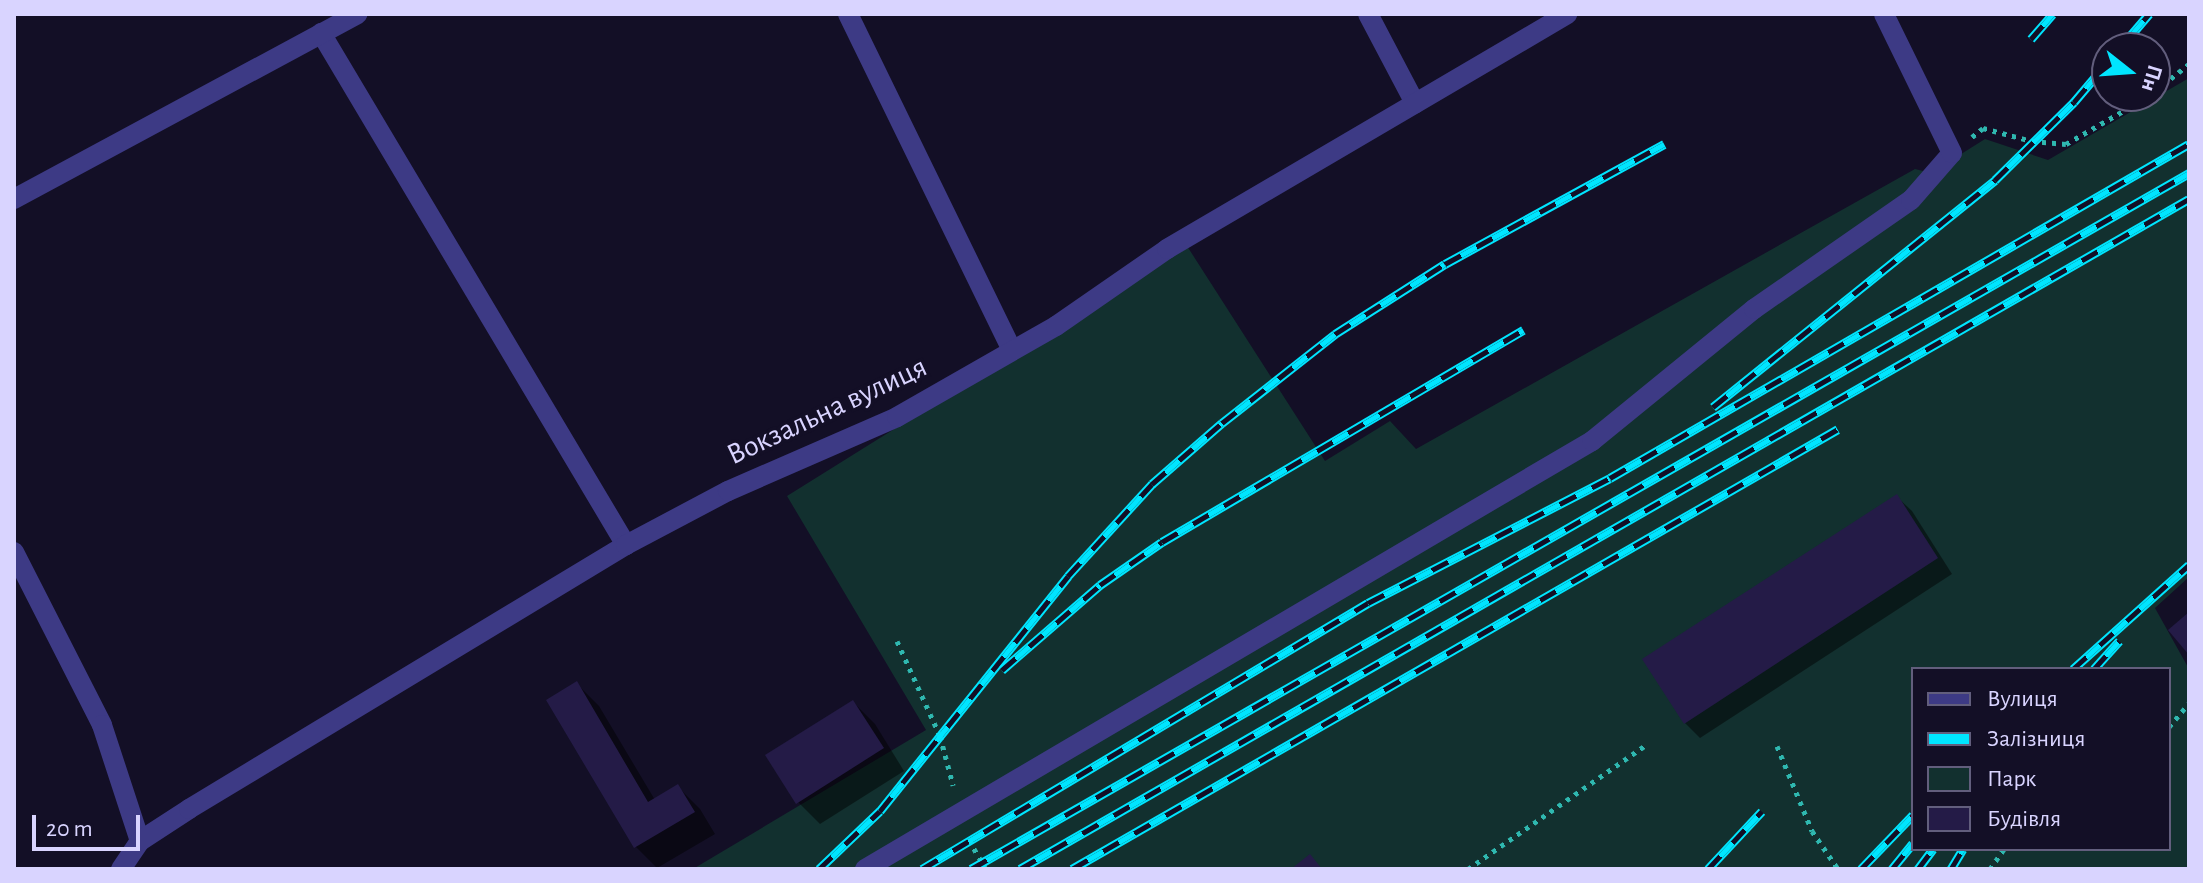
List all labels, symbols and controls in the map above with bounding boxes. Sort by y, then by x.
north arrow [2091,32,2171,112]
text: Пн [2138,62,2166,94]
street label: Вокзальна вулиця [721,349,933,473]
legend [1911,667,2171,851]
text: Вулиця [1987,687,2058,711]
text: Залізниця [1987,727,2085,751]
text: Парк [1987,767,2036,791]
scale bar [36,799,144,849]
text: Будівля [1987,807,2061,831]
text: 20 m [46,817,93,841]

